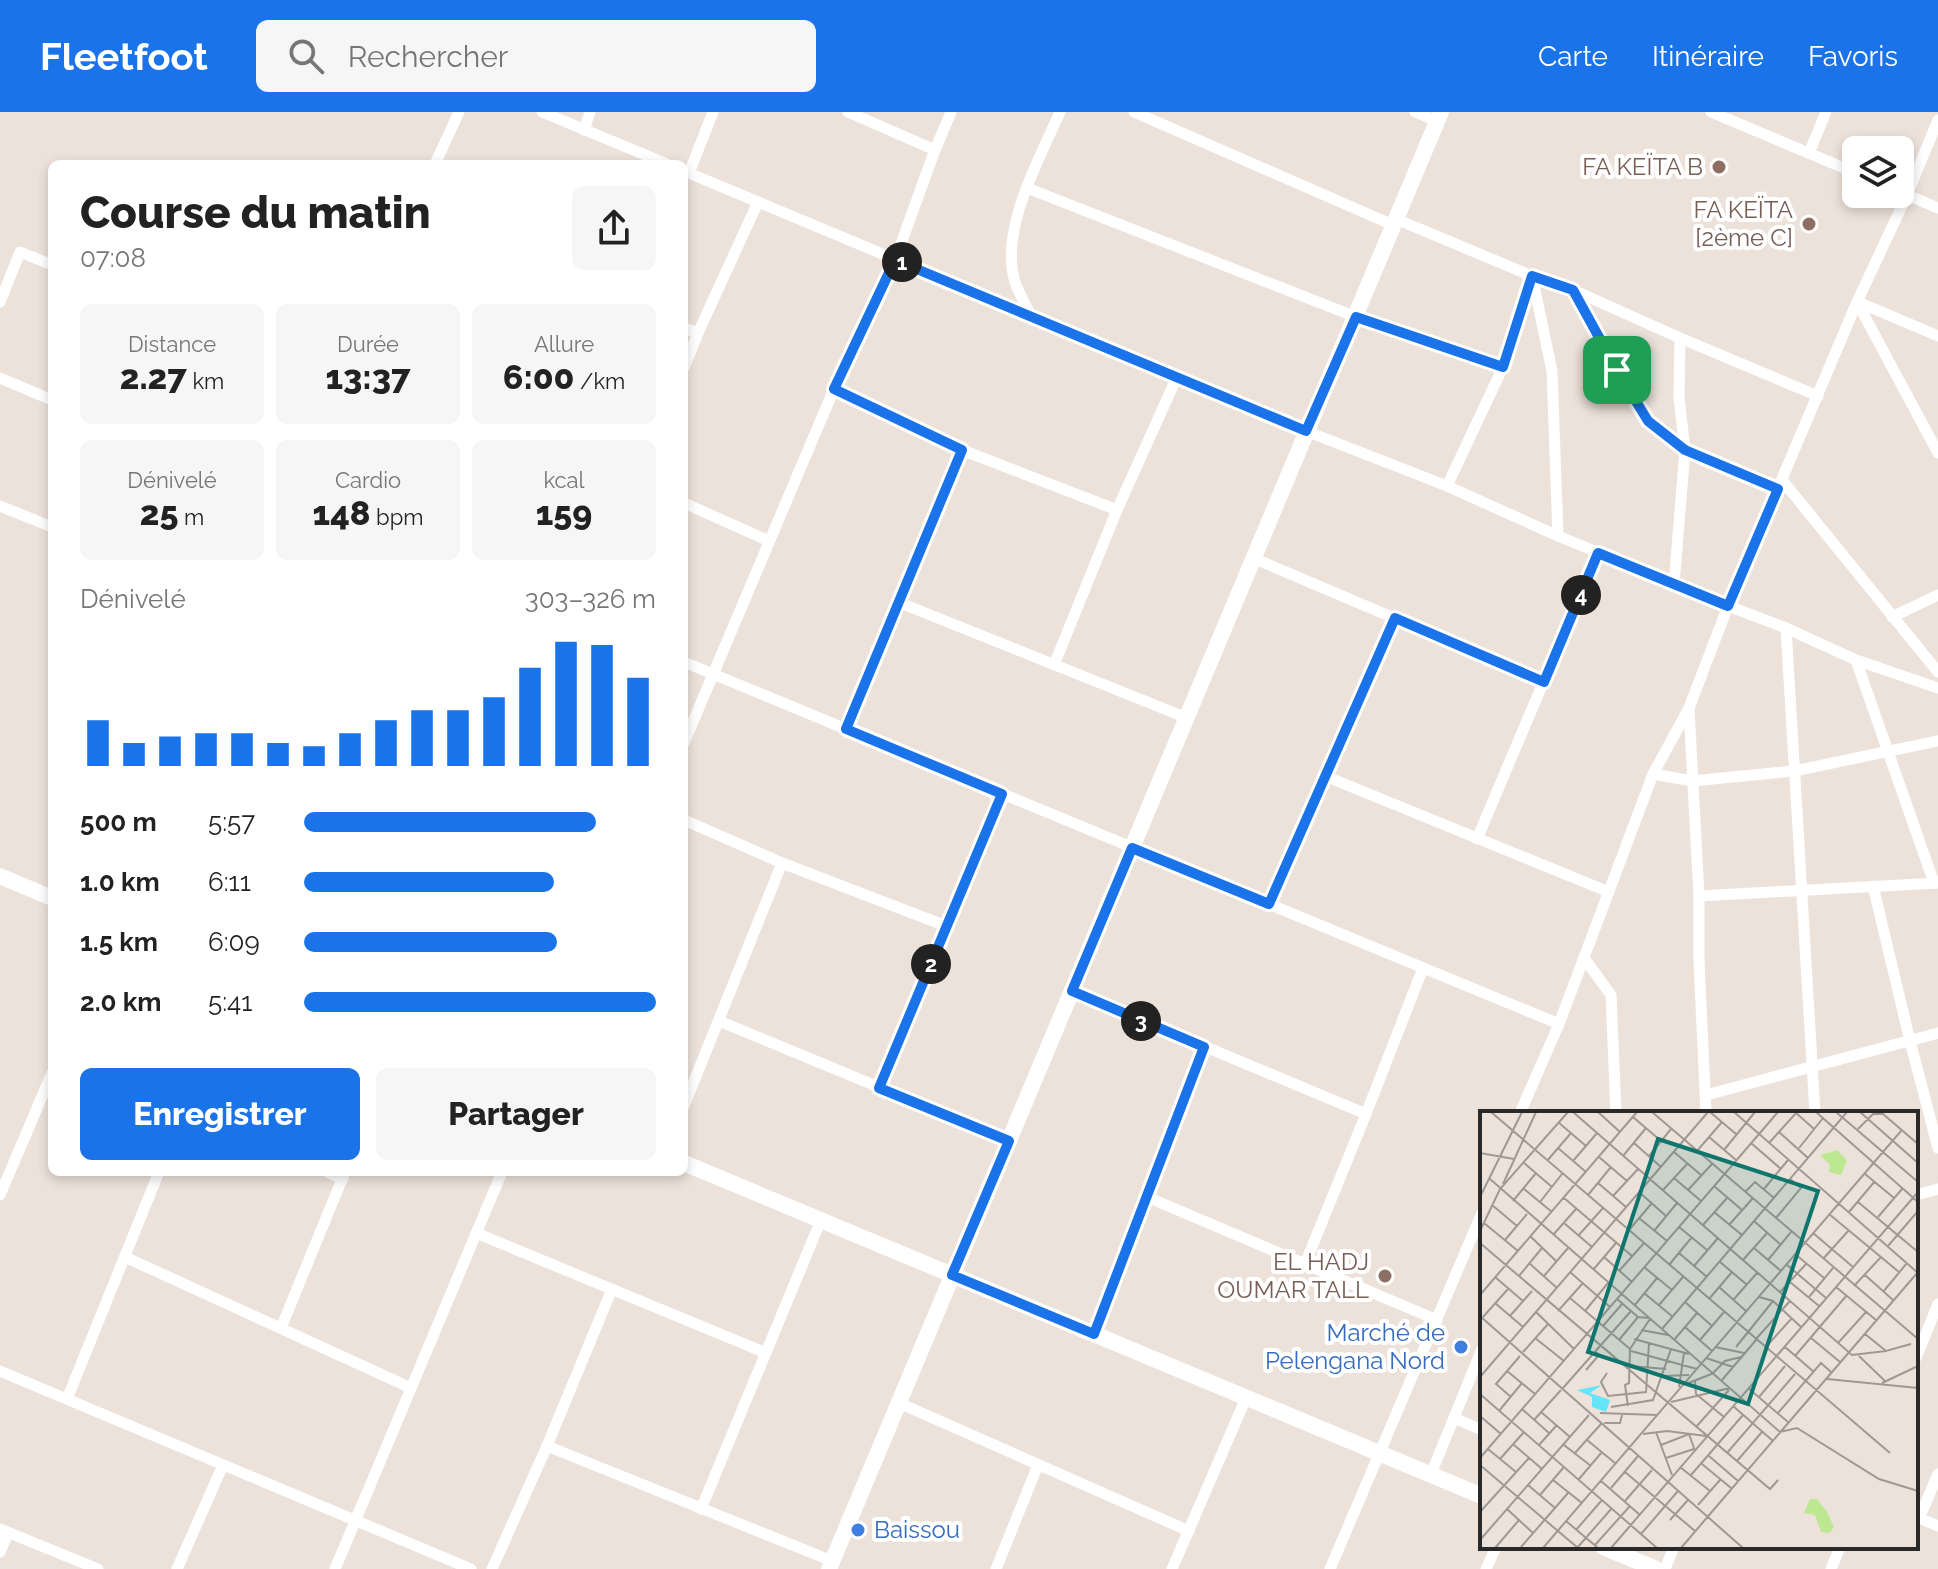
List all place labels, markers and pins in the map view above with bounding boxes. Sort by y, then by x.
place label: FA KEÏTA B [1582,152,1703,181]
marker: FA KEÏTA B [1710,158,1728,176]
place label: FA KEÏTA [2ème C] [1694,195,1793,252]
marker: FA KEÏTA [2ème C] [1800,215,1818,233]
pin: 1 [882,242,922,282]
pin [1583,336,1651,404]
pin: 4 [1561,575,1601,615]
pin: 2 [911,944,951,984]
pin: 3 [1121,1001,1161,1041]
place label: EL HADJ OUMAR TALL [1217,1247,1369,1304]
marker: EL HADJ OUMAR TALL [1376,1267,1394,1285]
place label: Marché de Pelengana Nord [1265,1318,1445,1375]
marker: Marché de Pelengana Nord [1452,1338,1470,1356]
place label: Baissou [874,1515,960,1544]
marker: Baissou [849,1521,867,1539]

